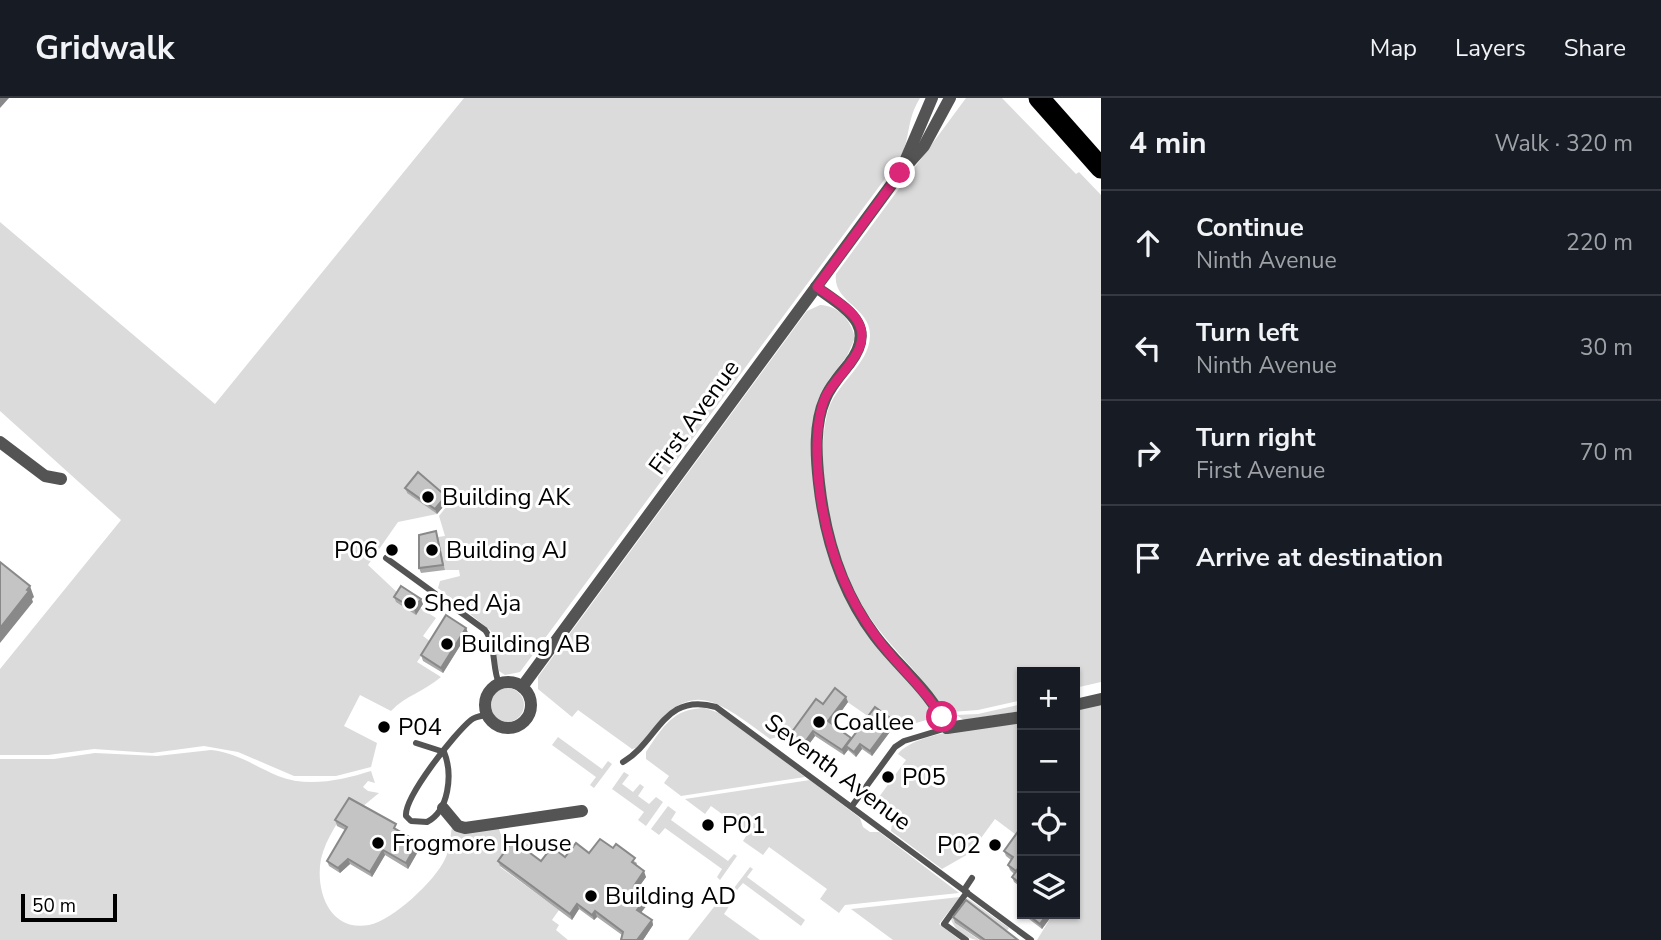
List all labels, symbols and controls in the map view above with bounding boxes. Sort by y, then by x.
text: Gridwalk [35,26,175,71]
text: Map [1370,32,1417,64]
text: Layers [1455,32,1526,64]
text: Share [1564,32,1626,64]
text: 4 min [1129,123,1207,164]
text: Walk · 320 m [1494,128,1633,159]
route end [884,157,915,188]
text: Continue [1196,210,1304,245]
icon: ahead [1129,224,1167,262]
text: 220 m [1566,227,1633,258]
text: Ninth Avenue [1196,245,1337,276]
text: Turn left [1196,315,1299,350]
icon: left [1129,329,1167,367]
text: 30 m [1580,332,1633,363]
text: Ninth Avenue [1196,350,1337,381]
street label: First Avenue [641,353,747,481]
text: Turn right [1196,420,1315,455]
icon: right [1129,434,1167,472]
text: 70 m [1580,437,1633,468]
text: First Avenue [1196,455,1325,486]
place label: Building AK [442,481,571,513]
marker: Building AK [420,489,436,505]
place label: P06 [334,534,378,566]
place label: Building AJ [446,534,567,566]
icon: arrive [1129,539,1167,577]
text: Arrive at destination [1196,540,1443,575]
marker: P06 [384,542,400,558]
marker: Building AJ [424,542,440,558]
place label: Shed Aja [424,587,521,619]
marker: Shed Aja [402,595,418,611]
place label: Building AB [461,628,590,660]
marker: Building AB [439,636,455,652]
map controls [1017,667,1080,919]
button: + [1017,667,1080,730]
route start [926,701,957,732]
street label: Seventh Avenue [758,706,918,838]
place label: Coallee [833,706,914,738]
place label: P04 [398,711,442,743]
marker: Coallee [811,714,827,730]
marker: P04 [376,719,392,735]
button: − [1017,730,1080,793]
place label: P05 [902,761,946,793]
marker: P05 [880,769,896,785]
button: locate [1017,793,1080,856]
place label: P01 [722,809,766,841]
marker: P01 [700,817,716,833]
place label: Frogmore House [392,827,571,859]
place label: P02 [937,829,981,861]
marker: Frogmore House [370,835,386,851]
marker: P02 [987,837,1003,853]
button: layers [1017,856,1080,919]
place label: Building AD [605,880,736,912]
marker: Building AD [583,888,599,904]
scale bar [21,891,117,923]
text: 50 m [32,893,76,919]

